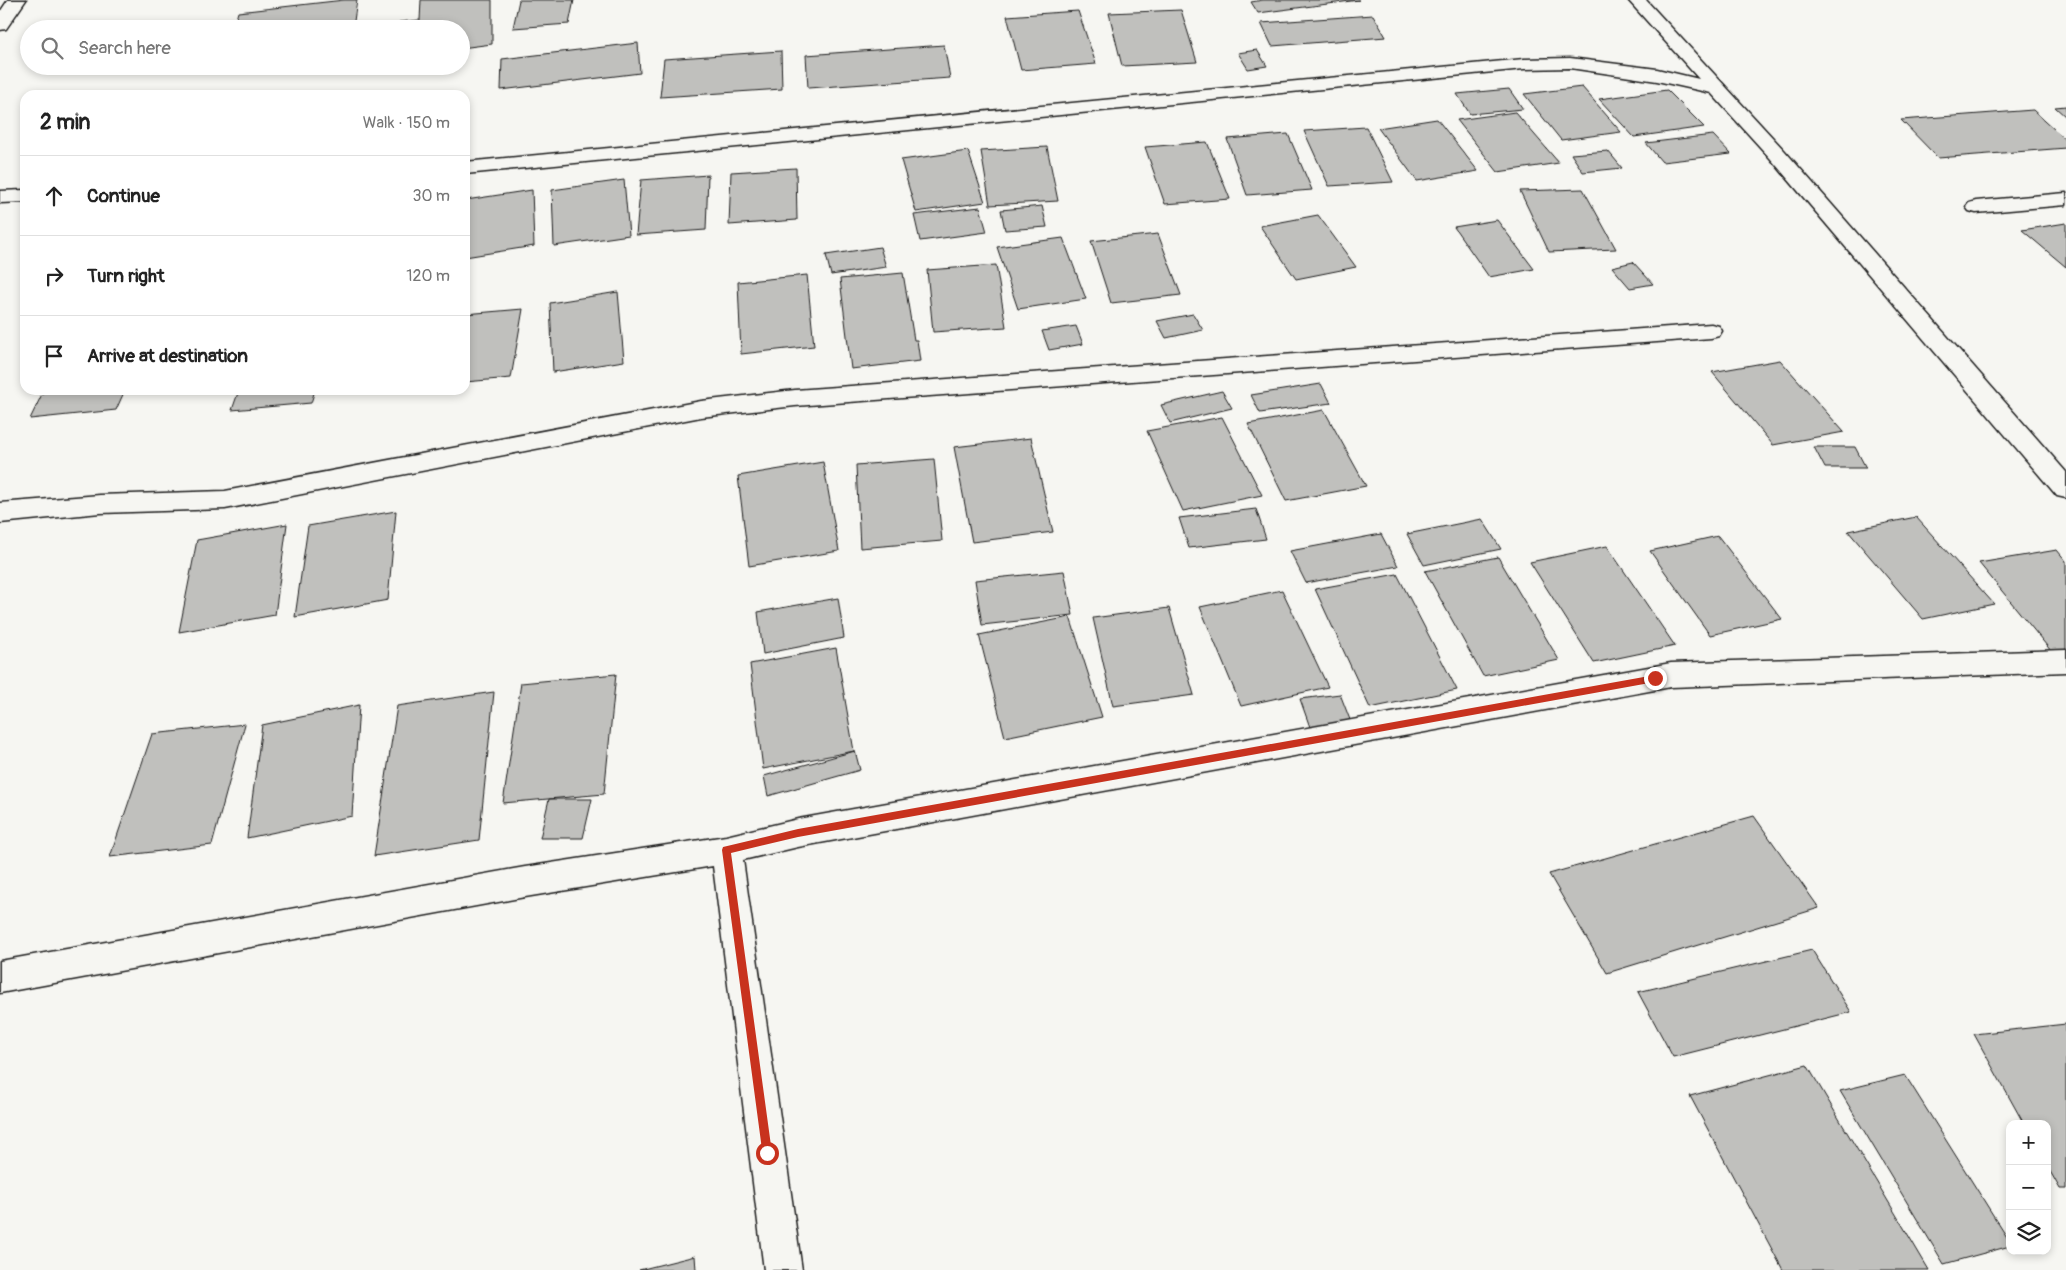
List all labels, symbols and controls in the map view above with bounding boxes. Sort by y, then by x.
search box [20,20,470,75]
icon: search [38,34,66,62]
text: Search here [78,36,171,60]
text: 2 min [40,109,90,136]
text: Walk · 150 m [363,113,450,133]
icon: ahead [40,182,68,210]
text: Continue [87,184,160,208]
text: 30 m [412,186,450,206]
icon: right [40,262,68,290]
text: Turn right [87,264,165,288]
text: 120 m [406,266,450,286]
icon: arrive [40,342,68,370]
text: Arrive at destination [87,344,248,368]
route end [1644,667,1667,690]
map controls [2006,1120,2051,1255]
button: + [2006,1120,2051,1165]
route start [756,1142,779,1165]
button: − [2006,1165,2051,1210]
button: layers [2006,1210,2051,1255]

